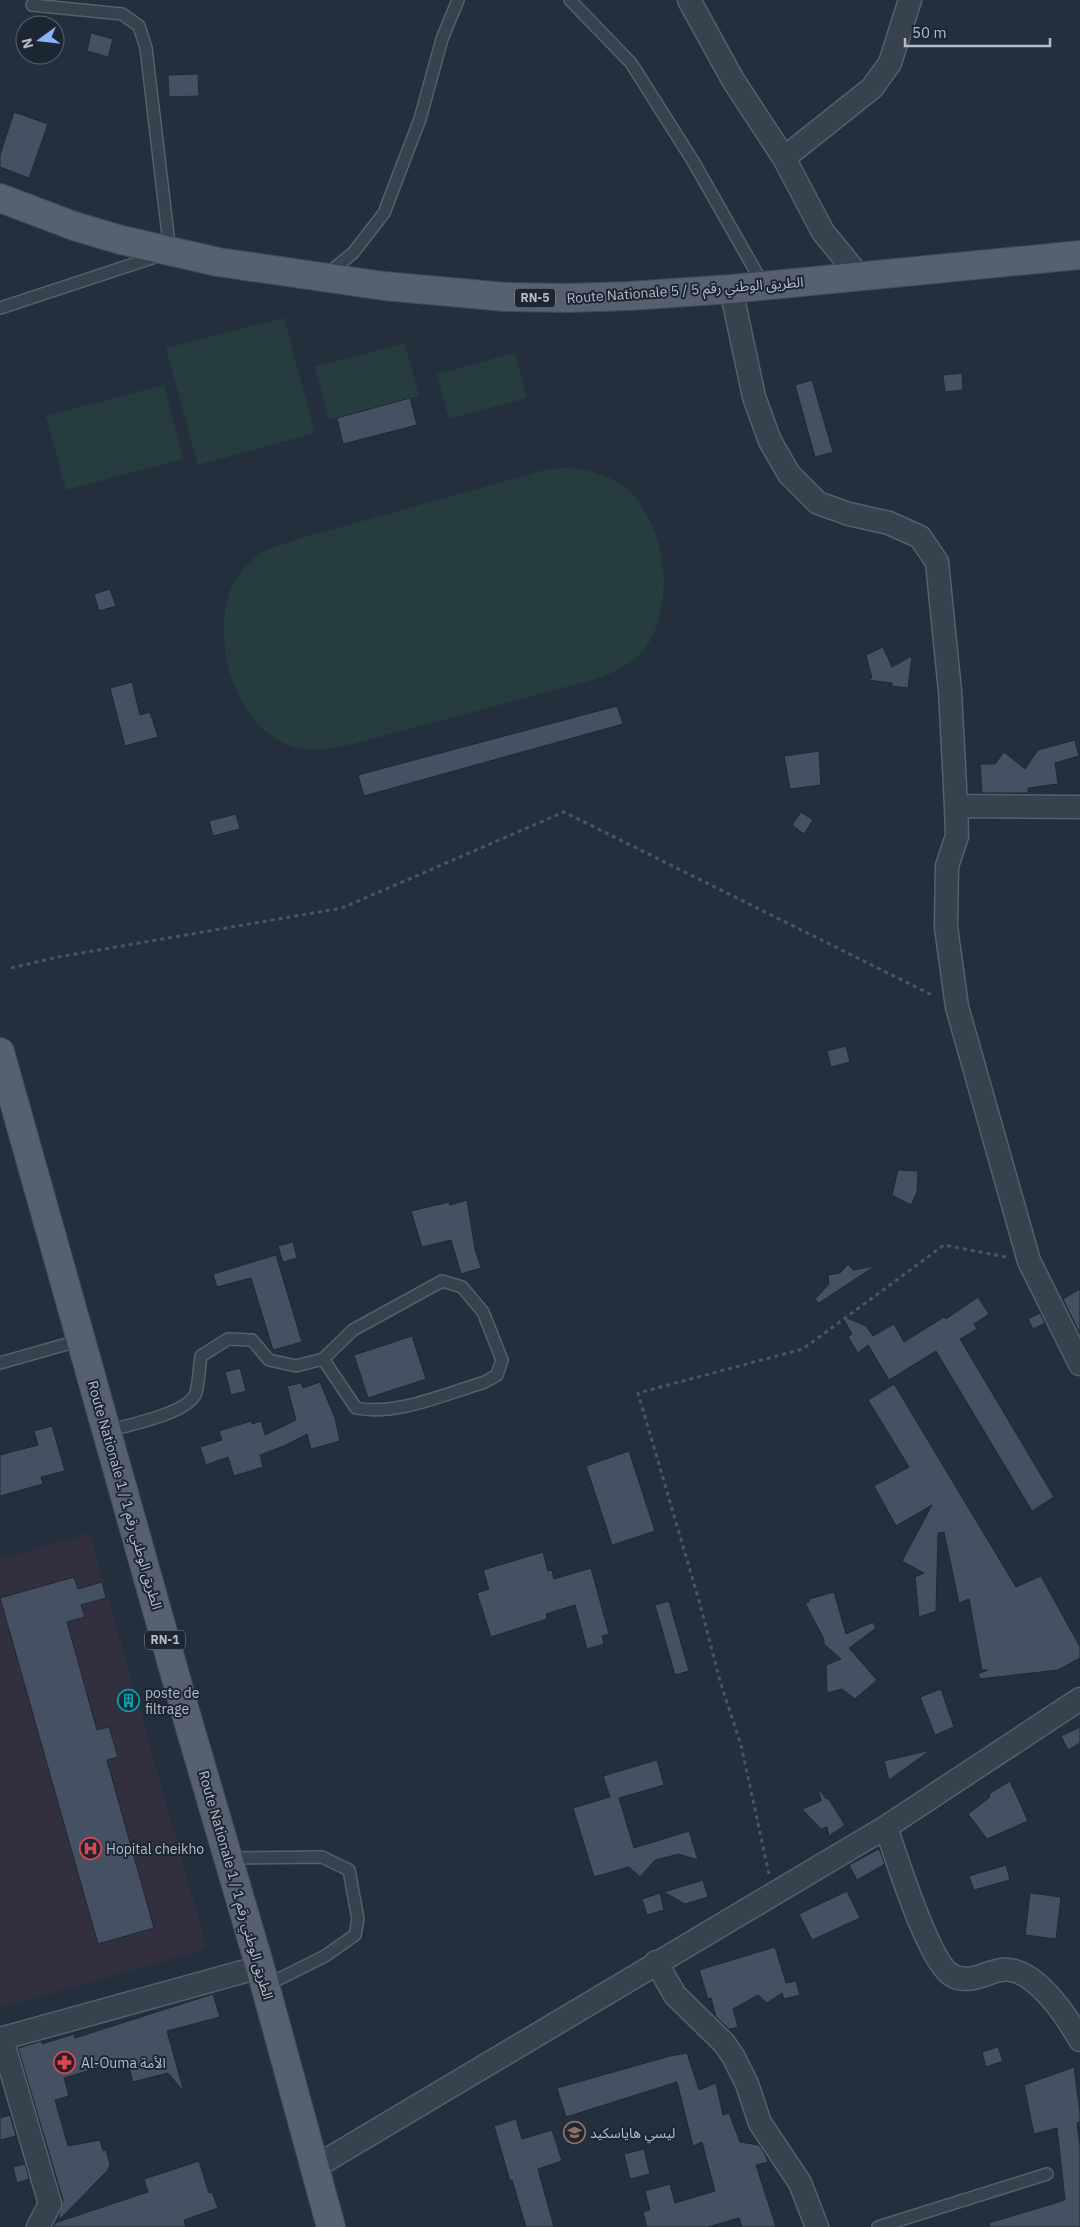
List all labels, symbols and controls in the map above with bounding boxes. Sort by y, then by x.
north arrow [15,15,65,65]
scale bar [905,15,1050,47]
text: 50 m [912,23,947,42]
text: N [17,36,37,51]
street label: Route Nationale 5 / الطريق الوطني رقم 5 [566,273,804,310]
road number: RN-5 [515,288,555,308]
street label: Route Nationale 1 / الطريق الوطني رقم 1 [81,1378,166,1612]
road number: RN-1 [145,1630,185,1650]
place label: poste de filtrage [145,1684,200,1718]
building icon: poste de filtrage [117,1689,141,1713]
street label: Route Nationale 1 / الطريق الوطني رقم 1 [192,1768,277,2002]
hospital icon: Hopital cheikho [78,1837,102,1861]
place label: Hopital cheikho [106,1840,204,1858]
pharmacy icon: Al-Ouma الأمة [53,2051,77,2075]
place label: Al-Ouma الأمة [81,2054,166,2072]
school or university icon: ليسي هاياسكيد [562,2121,586,2145]
place label: ليسي هاياسكيد [590,2124,676,2144]

